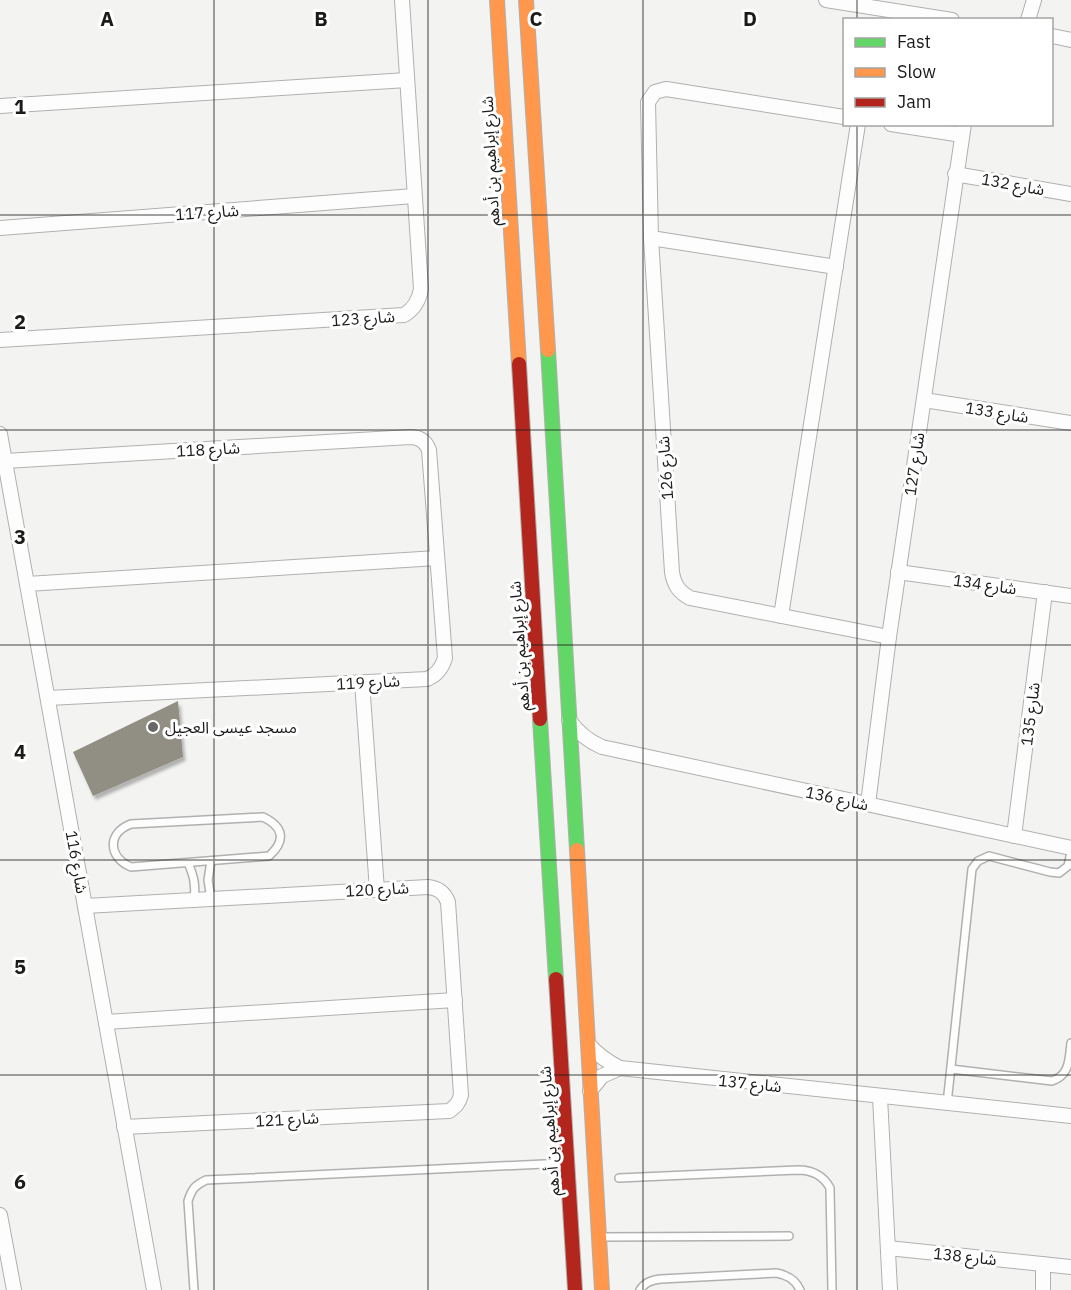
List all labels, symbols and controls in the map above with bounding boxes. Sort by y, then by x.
text: A [100,5,114,32]
text: B [314,5,328,32]
text: C [529,5,543,32]
text: D [743,5,757,32]
legend [843,18,1053,126]
text: Fast [897,30,931,53]
text: Slow [897,60,936,83]
text: Jam [897,90,932,113]
text: 1 [14,93,26,120]
street label: شارع إبراهيم بن أدهم [477,95,506,226]
street label: شارع 132 [979,169,1046,202]
street label: شارع 117 [174,200,240,227]
street label: شارع 123 [330,306,396,333]
text: 2 [14,308,26,335]
street label: شارع 133 [963,397,1030,430]
street label: شارع 127 [900,431,931,497]
street label: شارع 126 [653,435,680,501]
street label: شارع 118 [176,437,241,464]
text: 3 [14,523,26,550]
street label: شارع 134 [952,570,1018,601]
street label: شارع إبراهيم بن أدهم [504,580,537,712]
street label: شارع 119 [336,670,401,697]
street label: شارع 135 [1016,681,1047,747]
place label: مسجد عيسى العجيل [165,717,297,737]
marker: مسجد عيسى العجيل [146,720,160,734]
text: 4 [14,738,26,765]
street label: شارع 136 [803,782,870,817]
street label: شارع 116 [59,829,92,896]
street label: شارع 120 [345,877,410,904]
text: 5 [14,953,26,980]
street label: شارع إبراهيم بن أدهم [534,1065,567,1197]
street label: شارع 137 [717,1070,783,1099]
street label: شارع 121 [255,1107,320,1134]
text: 6 [14,1168,26,1195]
street label: شارع 138 [932,1243,998,1272]

